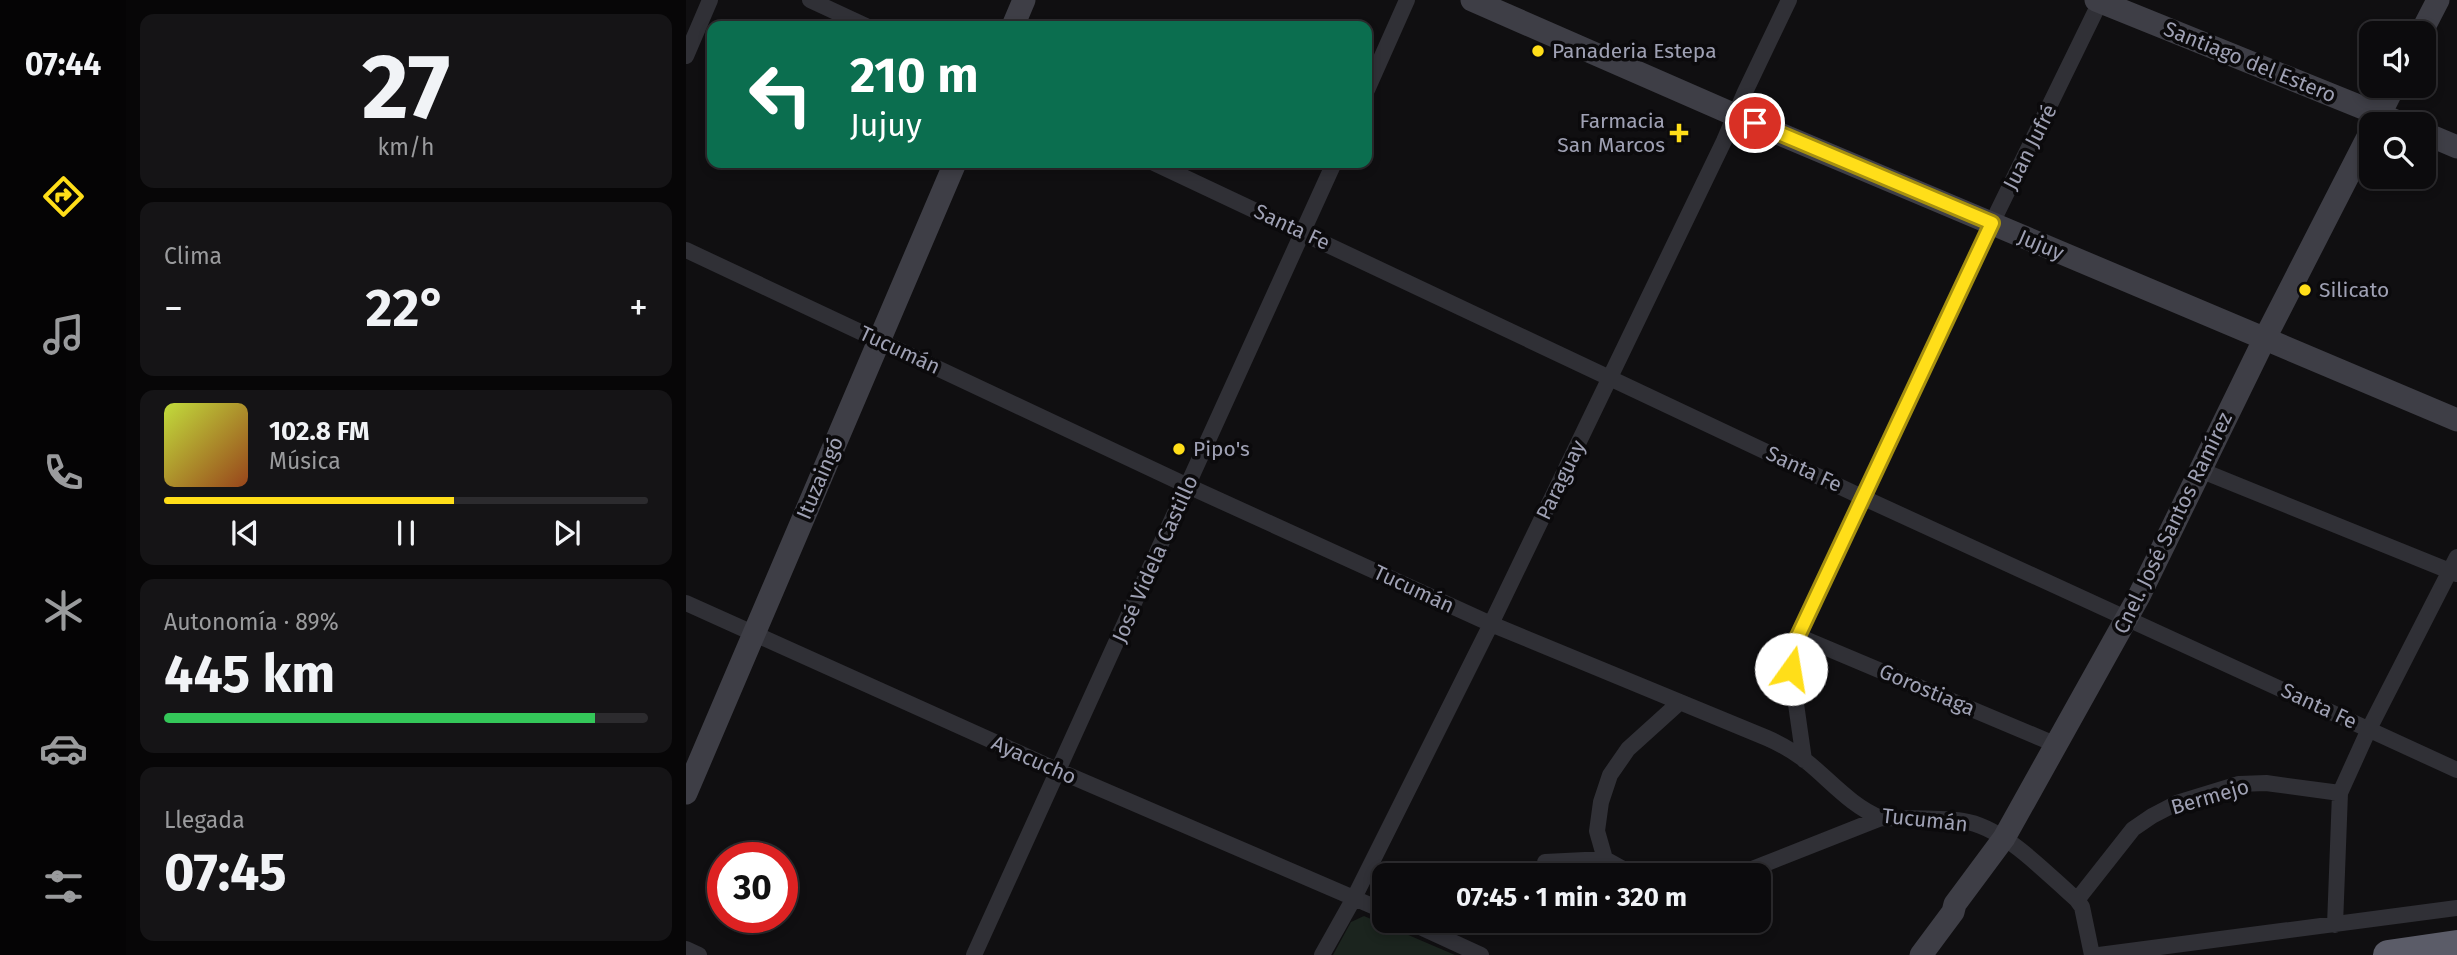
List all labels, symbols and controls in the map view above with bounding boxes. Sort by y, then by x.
street label: Santiago del Estero [2160,16,2340,108]
map controls [2359,21,2436,189]
button: sound [2359,21,2436,98]
text: 27 [362,33,450,142]
place label: Panaderia Estepa [1552,38,1717,64]
marker: Panaderia Estepa [1530,43,1546,59]
text: 07:44 [25,45,101,83]
text: 210 m [850,46,979,105]
icon: left [735,49,826,140]
pin [1725,93,1785,153]
street label: Juan Jufré [1997,100,2063,194]
icon: arrive [1736,104,1774,142]
text: Jujuy [850,106,922,144]
place label: Farmacia San Marcos [1557,108,1665,158]
button: search [2359,112,2436,189]
marker: Farmacia San Marcos [1671,125,1687,141]
text: km/h [378,133,434,161]
icon: directions [39,172,88,221]
street label: Santa Fe [1250,198,1334,256]
street label: Jujuy [2014,224,2068,266]
text: Clima [164,242,222,270]
text: 22° [366,277,446,340]
place label: Silicato [2319,277,2389,303]
marker: Silicato [2297,282,2313,298]
text: − [164,285,183,331]
text: + [629,285,648,331]
icon: music [39,310,88,359]
street label: Tucumán [856,320,944,380]
street label: Cnel. José Santos Ramírez [2108,408,2238,638]
text: 102.8 FM [269,416,369,447]
street label: Ituzaingó [791,433,849,523]
street label: Paraguay [1531,435,1592,524]
place label: Pipo's [1193,436,1250,462]
street label: Santa Fe [1762,440,1846,498]
marker: Pipo's [1171,441,1187,457]
text: Música [269,447,341,475]
icon: phone [39,448,88,497]
street label: José Videla Castillo [1106,471,1204,647]
icon: previous [226,514,264,552]
icon: pause [387,514,425,552]
icon: next [548,514,586,552]
street label: Tucumán [1370,559,1458,619]
icon: climate [39,586,88,635]
text: Autonomía · 89% [164,608,339,636]
position arrow [1754,632,1828,706]
text: 445 km [164,643,335,706]
street label: Gorostiaga [1875,658,1979,722]
street label: Santa Fe [2277,677,2361,735]
icon: car [39,724,88,773]
street label: Ayacucho [988,730,1080,790]
street label: Bermejo [2168,773,2252,821]
street label: Tucumán [1881,803,1969,837]
text: Llegada [164,806,245,834]
text: 07:45 [164,841,287,904]
speed limit sign: 30 [707,842,798,933]
icon: filters [39,862,88,911]
text: 07:45 · 1 min · 320 m [1456,882,1687,913]

